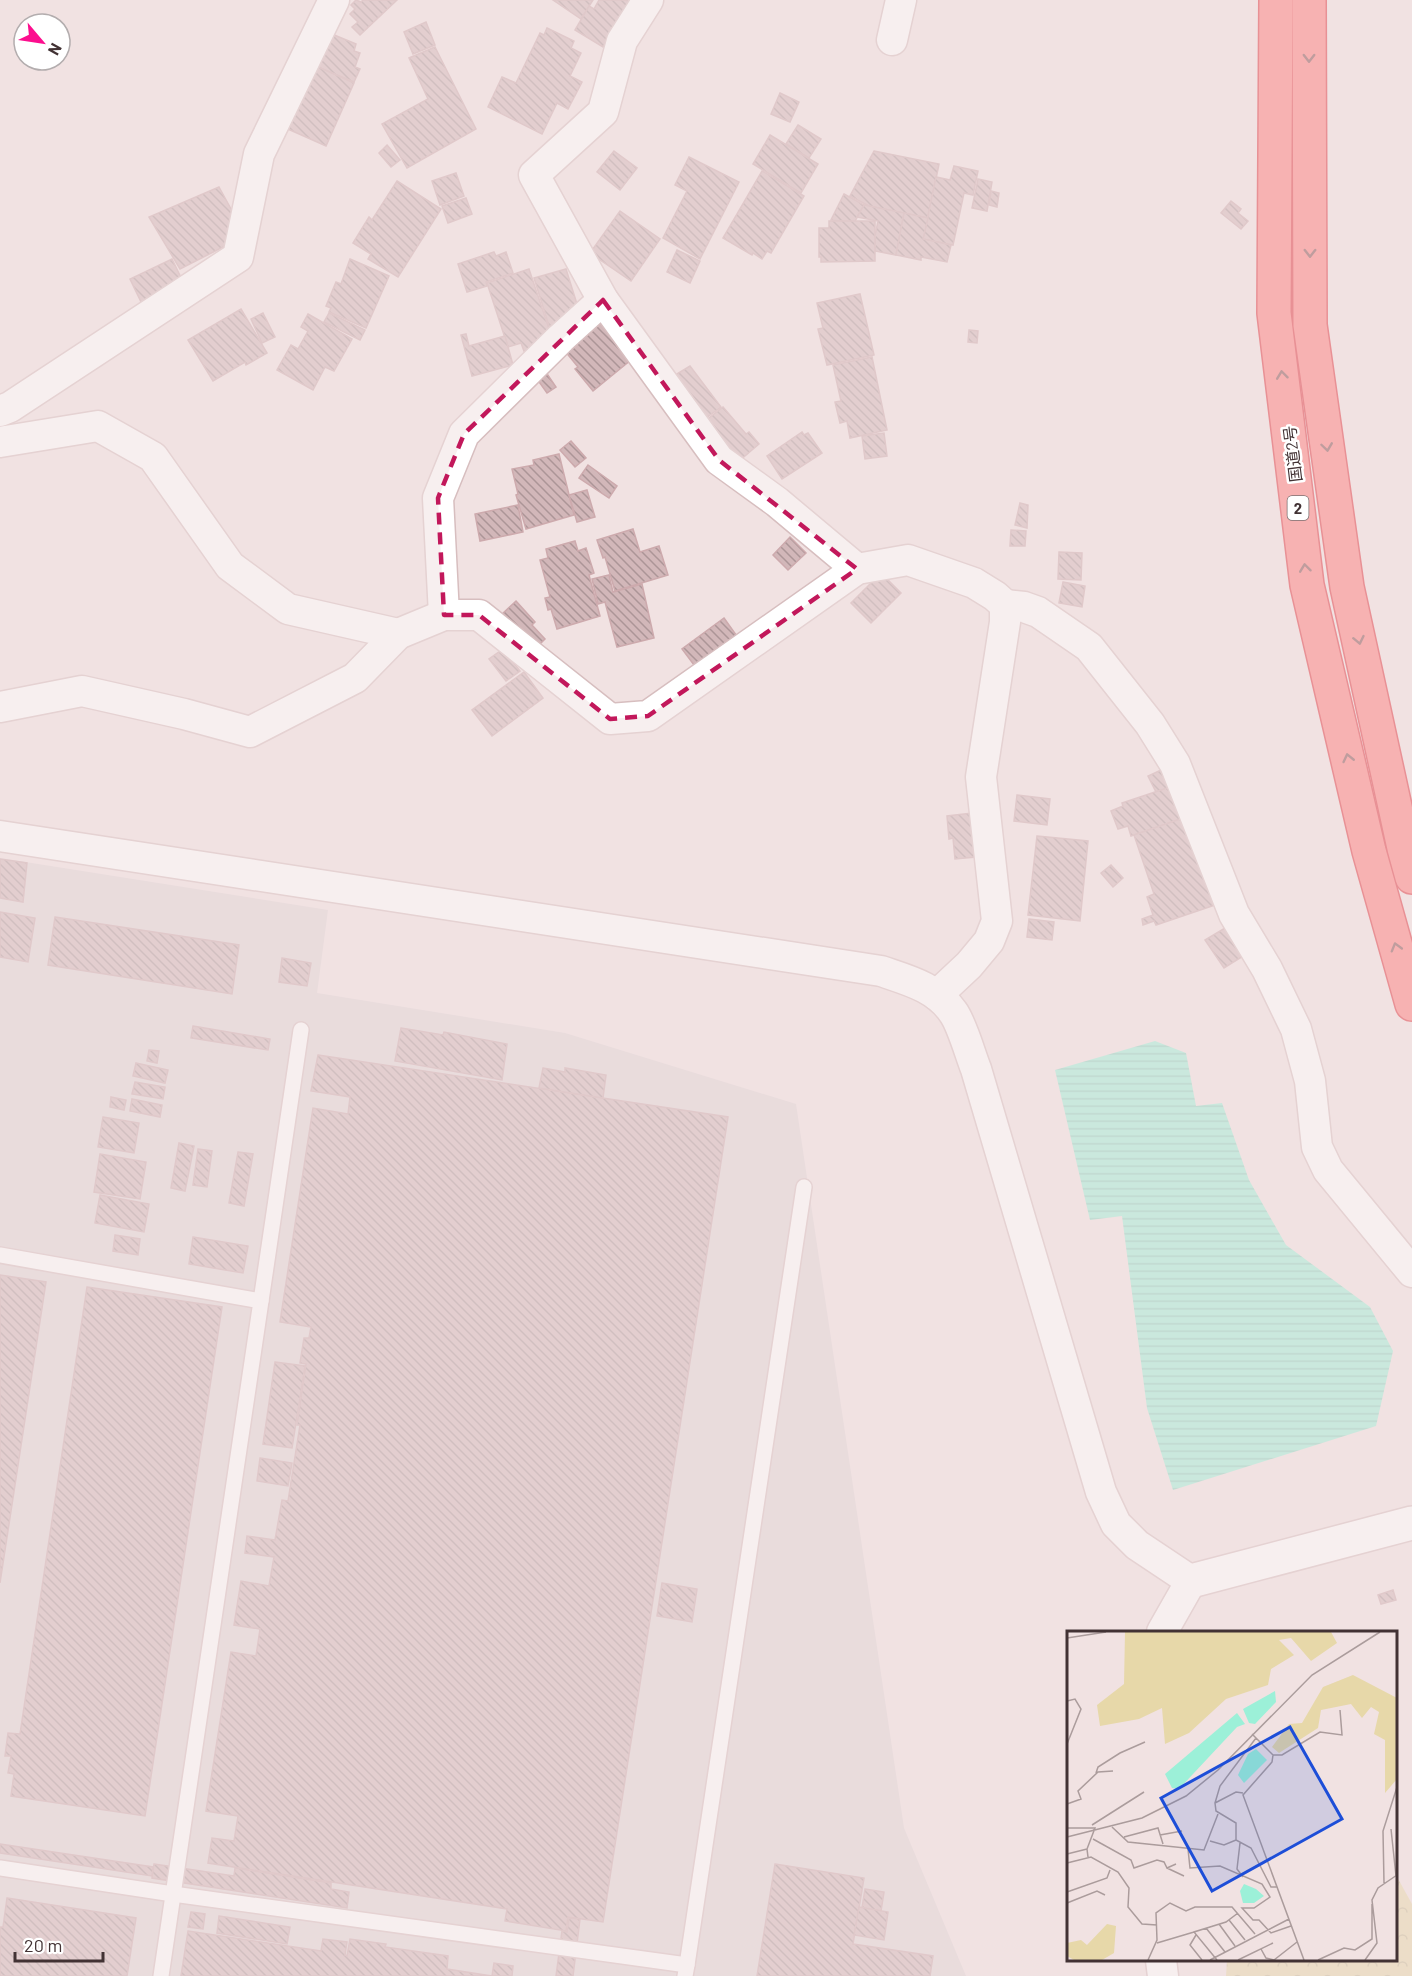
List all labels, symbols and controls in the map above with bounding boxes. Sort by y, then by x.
north arrow [12,12,72,72]
text: N [45,40,66,59]
one-way arrow [1303,54,1315,63]
one-way arrow [1304,249,1316,258]
one-way arrow [1276,370,1289,379]
street label: 国道2号 [1279,425,1305,483]
one-way arrow [1321,443,1333,452]
road number: 2 [1288,496,1308,520]
one-way arrow [1300,564,1312,573]
one-way arrow [1351,634,1364,644]
one-way arrow [1342,754,1355,764]
one-way arrow [1391,942,1403,953]
inset map [1067,1631,1397,1961]
scale bar [15,1925,104,1963]
text: 20 m [24,1934,62,1956]

